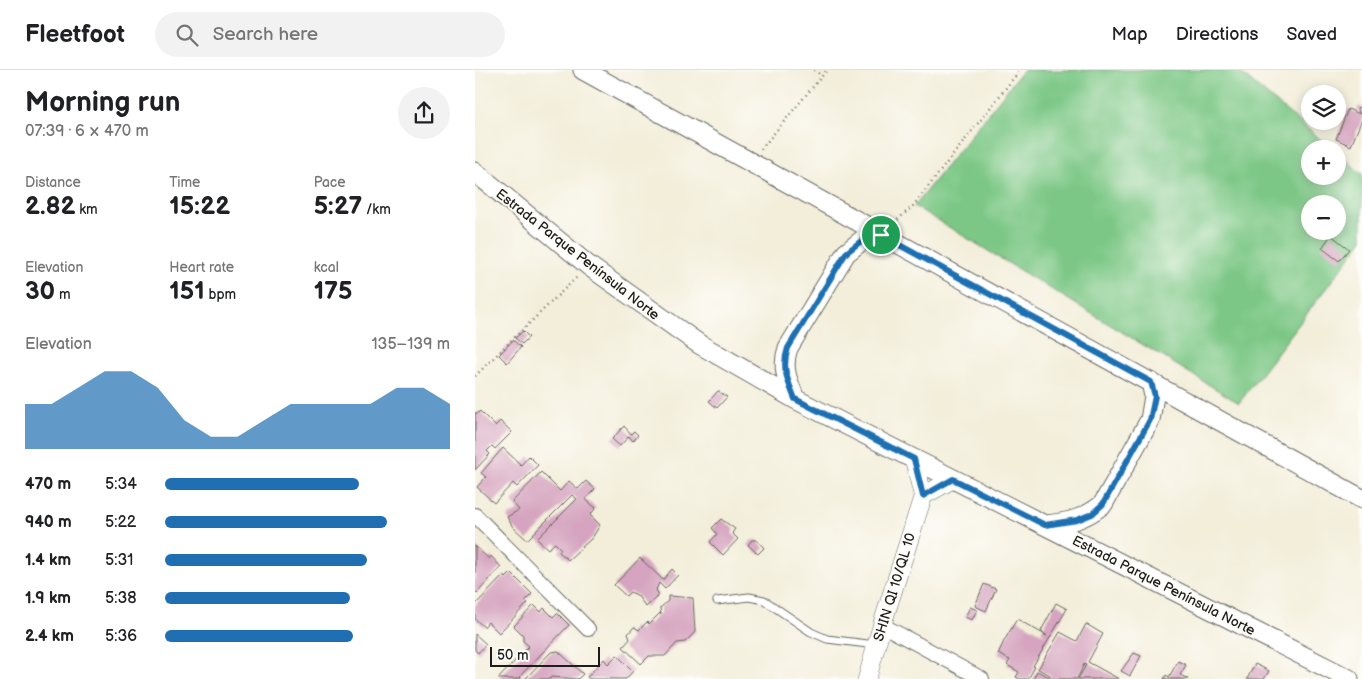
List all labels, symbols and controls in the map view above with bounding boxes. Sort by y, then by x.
search box [155,12,505,57]
text: Fleetfoot [25,20,125,49]
icon: search [173,21,201,49]
text: Search here [213,23,318,46]
text: Map [1112,24,1148,45]
text: Directions [1176,24,1258,45]
text: Saved [1286,24,1337,45]
map controls [1301,85,1346,240]
button: layers [1301,85,1346,130]
text: Morning run [25,86,180,119]
button: share [398,87,450,139]
text: 07:39 · 6 × 470 m [25,122,149,141]
button: + [1301,140,1346,185]
text: Distance [25,174,81,191]
text: Time [169,174,200,191]
text: Pace [314,174,346,191]
street label: Estrada Parque Península Norte [493,185,663,324]
text: 2.82 [25,191,75,222]
text: 15:22 [169,191,230,222]
text: 5:27 [314,191,362,222]
button: − [1301,195,1346,240]
text: km [75,201,98,218]
text: /km [362,201,391,218]
pin [860,214,902,256]
icon: arrive [867,221,895,249]
text: Elevation [25,259,83,276]
text: Heart rate [169,259,234,276]
text: kcal [314,259,339,276]
text: 30 [25,276,55,307]
text: 151 [169,276,205,307]
text: 175 [314,276,352,307]
text: m [55,286,71,303]
text: bpm [205,286,236,303]
text: Elevation [25,335,92,354]
text: 135–139 m [371,335,450,354]
text: 470 m [25,475,71,494]
text: 5:34 [105,475,137,494]
text: 940 m [25,513,72,532]
text: 5:22 [105,513,136,532]
street label: SHIN QI 10/QL 10 [870,531,919,643]
street label: Estrada Parque Península Norte [1070,532,1258,639]
text: 1.4 km [25,551,71,570]
text: 5:31 [105,551,133,570]
text: 1.9 km [25,589,71,608]
text: 5:38 [105,589,137,608]
text: 2.4 km [25,627,74,646]
text: 5:36 [105,627,137,646]
scale bar [490,644,600,667]
text: 50 m [497,647,529,664]

